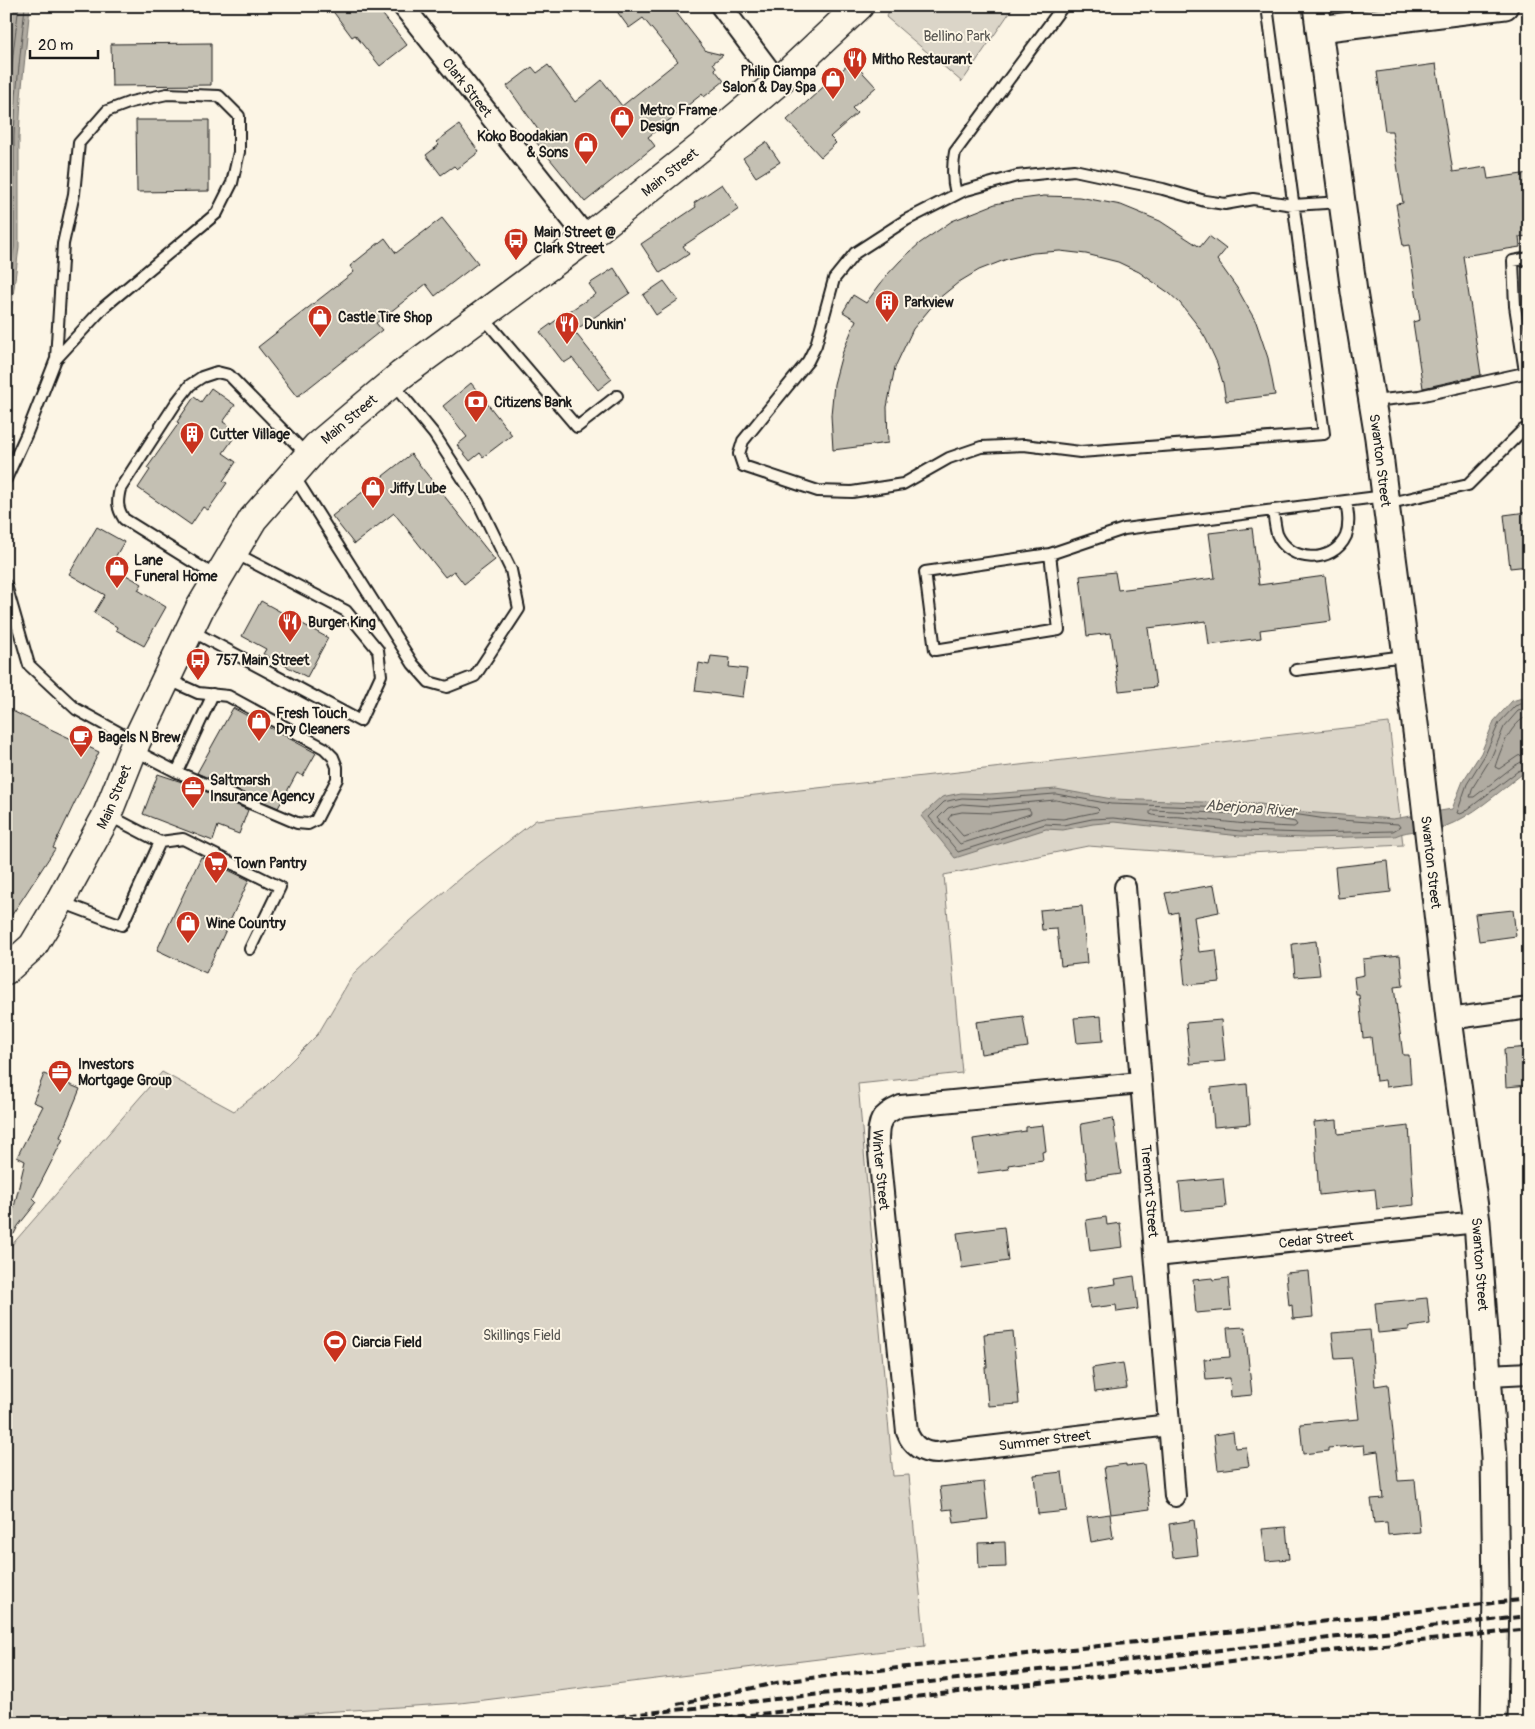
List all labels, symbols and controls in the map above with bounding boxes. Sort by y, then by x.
scale bar [30,28,98,60]
park label: Bellino Park [923,28,991,45]
text: 20 m [38,36,73,55]
restaurant icon: Mitho Restaurant [842,46,868,80]
place label: Mitho Restaurant [872,51,972,68]
street label: Clark Street [439,55,496,121]
place label: Philip Ciampa Salon & Day Spa [722,63,816,96]
shop icon: Philip Ciampa Salon & Day Spa [820,66,846,100]
place label: Metro Frame Design [640,102,718,135]
shop icon: Metro Frame Design [609,105,635,139]
place label: Koko Boodakian & Sons [477,128,569,161]
shop icon: Koko Boodakian & Sons [573,131,599,165]
street label: Main Street [638,144,702,200]
place label: Main Street @ Clark Street [534,224,616,257]
bus stop icon: Main Street @ Clark Street [503,227,529,261]
building icon: Parkview [874,289,900,323]
place label: Parkview [904,294,954,311]
shop icon: Castle Tire Shop [307,304,333,338]
place label: Castle Tire Shop [338,309,433,326]
restaurant icon: Dunkin' [554,311,580,345]
place label: Dunkin' [584,316,627,333]
bank icon: Citizens Bank [463,389,489,423]
street label: Main Street [318,391,381,448]
place label: Citizens Bank [494,394,572,411]
street label: Swanton Street [1365,413,1394,508]
building icon: Cutter Village [179,421,205,455]
place label: Cutter Village [210,426,291,443]
shop icon: Jiffy Lube [360,475,386,509]
place label: Jiffy Lube [390,480,447,497]
place label: Lane Funeral Home [134,552,219,585]
shop icon: Lane Funeral Home [104,555,130,589]
restaurant icon: Burger King [277,609,303,643]
place label: Burger King [308,614,376,631]
bus stop icon: 757 Main Street [185,647,211,681]
place label: 757 Main Street [216,652,310,669]
place label: Fresh Touch Dry Cleaners [276,705,351,738]
shop icon: Fresh Touch Dry Cleaners [246,708,272,742]
cafe icon: Bagels N Brew [68,724,94,758]
place label: Bagels N Brew [98,729,181,746]
street label: Main Street [93,762,135,832]
place label: Saltmarsh Insurance Agency [210,772,314,805]
office icon: Saltmarsh Insurance Agency [180,775,206,809]
water label: Aberjona River [1205,796,1299,821]
street label: Swanton Street [1417,815,1444,910]
supermarket icon: Town Pantry [203,850,229,884]
place label: Town Pantry [233,855,307,872]
shop icon: Wine Country [175,910,201,944]
place label: Wine Country [206,915,286,932]
place label: Investors Mortgage Group [78,1056,172,1089]
office icon: Investors Mortgage Group [47,1059,73,1093]
street label: Winter Street [869,1129,893,1211]
street label: Tremont Street [1137,1144,1162,1238]
street label: Swanton Street [1467,1216,1491,1312]
street label: Cedar Street [1278,1227,1355,1252]
park label: Skillings Field [483,1327,561,1344]
sports icon: Ciarcia Field [322,1329,348,1363]
place label: Ciarcia Field [352,1334,422,1351]
street label: Summer Street [998,1426,1092,1455]

